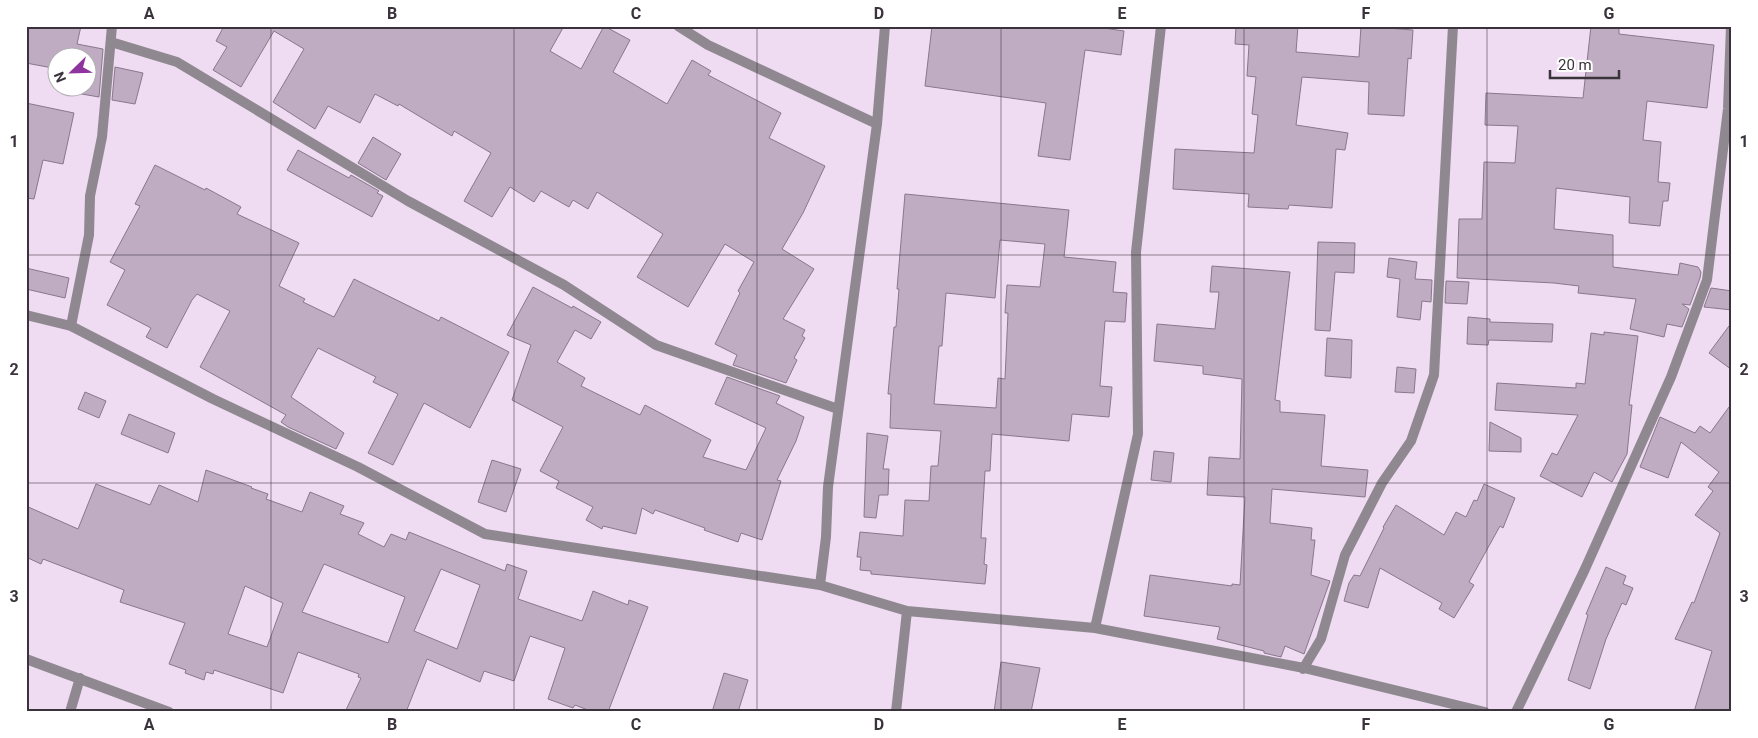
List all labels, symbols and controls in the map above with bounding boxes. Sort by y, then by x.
text: A [144,4,155,23]
text: B [387,4,397,23]
text: C [631,4,641,23]
text: D [874,4,884,23]
text: E [1118,4,1127,23]
text: F [1362,4,1371,23]
text: G [1604,4,1615,23]
north arrow [48,48,98,98]
scale bar [1550,48,1619,80]
text: 20 m [1558,56,1592,74]
text: N [51,69,69,85]
text: 1 [9,132,19,151]
text: 1 [1739,132,1749,151]
text: 2 [9,360,19,379]
text: 2 [1739,360,1749,379]
text: 3 [9,587,19,606]
text: 3 [1739,587,1749,606]
text: A [144,715,155,734]
text: B [387,715,397,734]
text: C [631,715,641,734]
text: D [874,715,884,734]
text: E [1118,715,1127,734]
text: F [1362,715,1371,734]
text: G [1604,715,1615,734]

